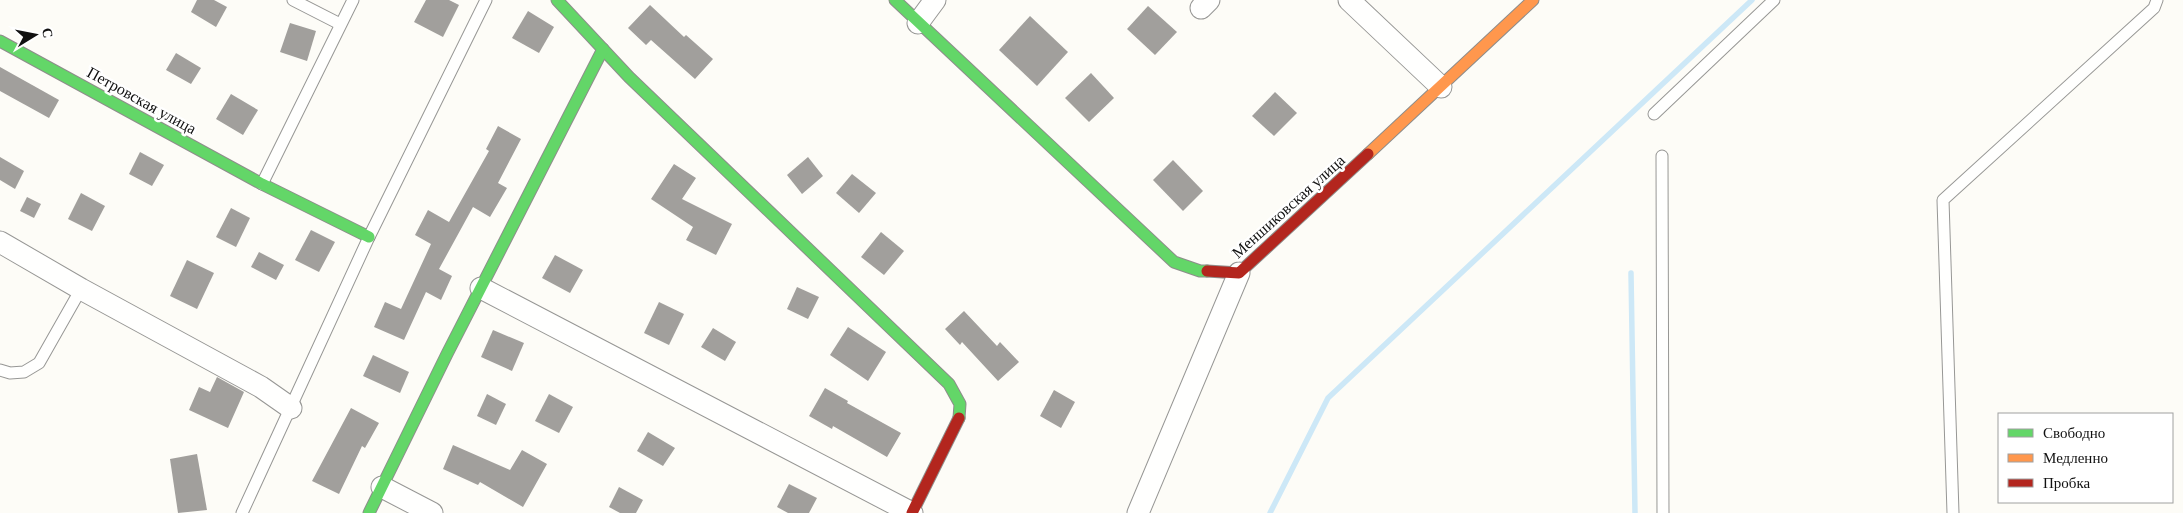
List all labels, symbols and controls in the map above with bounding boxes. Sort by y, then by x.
north arrow [10,10,60,60]
text: С [39,27,56,39]
street label: Петровская улица [84,63,199,138]
street label: Меншиковская улица [1229,151,1349,262]
legend [1998,413,2173,503]
text: Свободно [2043,425,2105,441]
text: Медленно [2043,450,2108,466]
text: Пробка [2043,475,2091,491]

